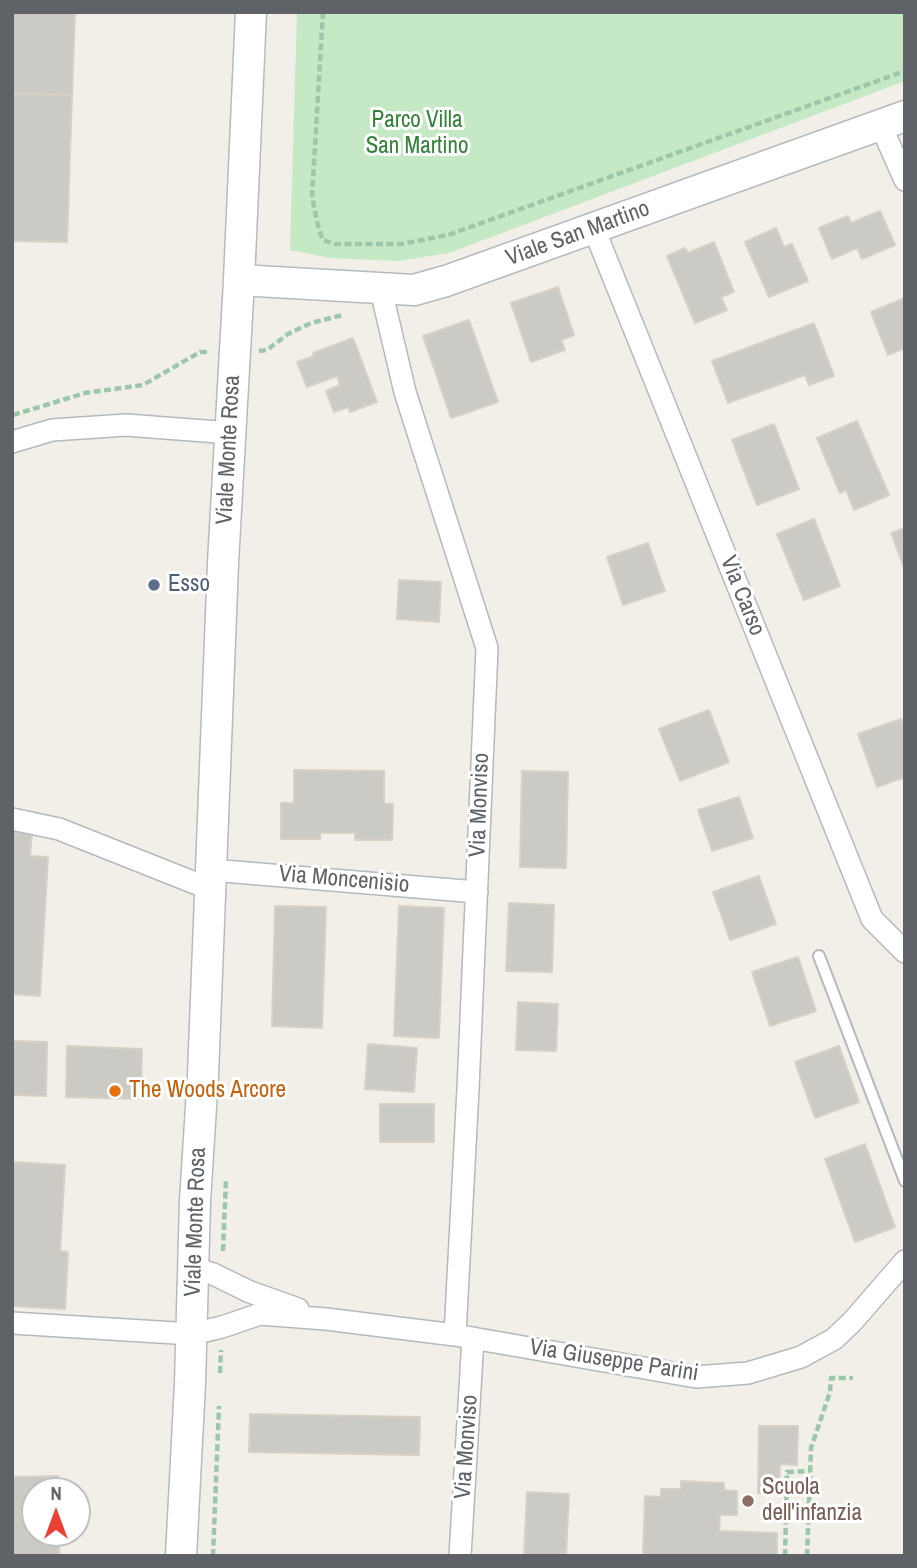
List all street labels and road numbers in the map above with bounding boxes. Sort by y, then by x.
street label: Viale San Martino [502,195,654,273]
street label: Viale Monte Rosa [211,375,247,525]
street label: Via Carso [714,552,770,640]
street label: Via Monviso [464,752,496,858]
street label: Via Moncenisio [278,861,410,899]
street label: Viale Monte Rosa [180,1147,212,1297]
street label: Via Giuseppe Parini [528,1334,700,1388]
street label: Via Monviso [450,1394,484,1500]

